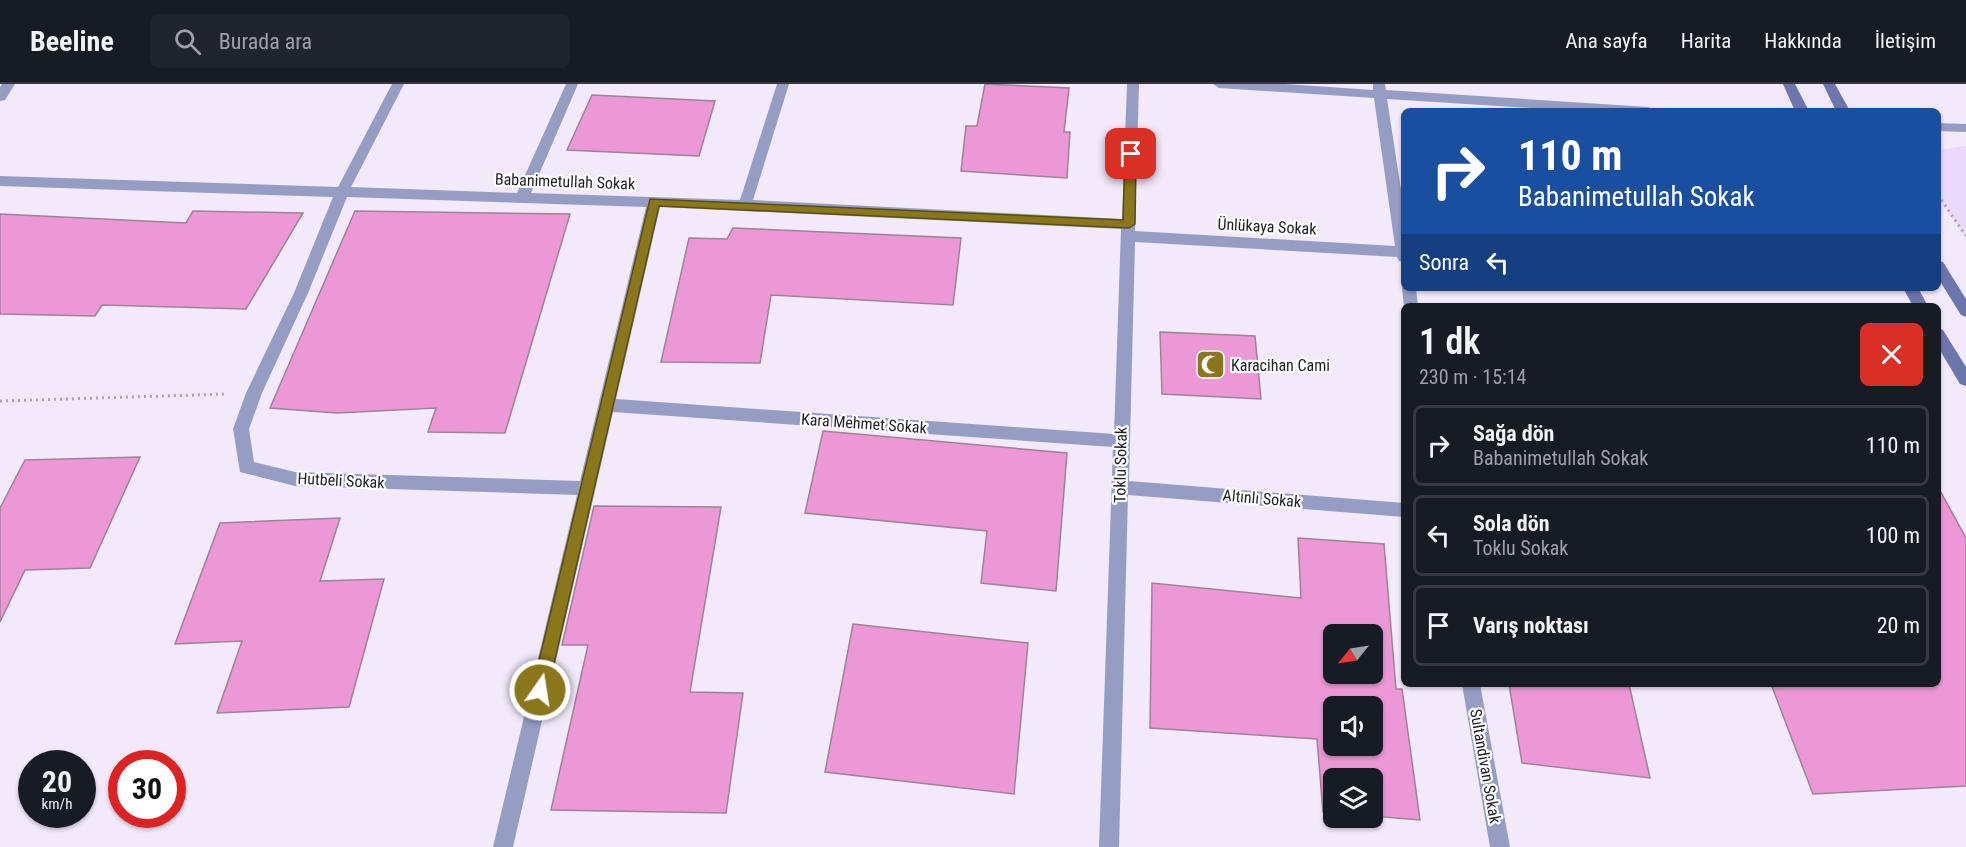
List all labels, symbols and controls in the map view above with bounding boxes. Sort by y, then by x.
search box [150,14,570,68]
text: Beeline [30,25,114,58]
icon: search [171,25,204,58]
text: Burada ara [219,29,312,54]
text: Ana sayfa [1565,29,1648,53]
text: Harita [1681,29,1731,53]
text: Hakkında [1764,29,1842,53]
text: İletişim [1875,29,1936,53]
pin [1105,128,1156,179]
text: 110 m [1518,131,1623,180]
icon: right [1419,132,1497,210]
icon: arrive [1114,137,1147,170]
street label: Babanimetullah Sokak [495,170,636,193]
text: Babanimetullah Sokak [1518,181,1755,213]
street label: Ünlükaya Sokak [1217,214,1318,239]
icon: left [1481,246,1514,279]
text: Sonra [1419,250,1469,275]
text: 1 dk [1419,321,1480,363]
button: close [1860,323,1923,386]
mosque icon: Karacihan Cami [1194,349,1226,381]
place label: Karacihan Cami [1231,356,1330,375]
text: 230 m · 15:14 [1419,365,1526,389]
street label: Kara Mehmet Sokak [800,410,928,437]
text: Sağa dön [1473,421,1554,446]
street label: Toklu Sokak [1110,426,1131,503]
icon: right [1422,429,1455,462]
text: 110 m [1866,433,1920,458]
text: Babanimetullah Sokak [1473,446,1648,470]
street label: Hutbeli Sokak [297,469,386,492]
street label: Altınlı Sokak [1222,486,1303,511]
text: Sola dön [1473,511,1549,536]
icon: left [1422,519,1455,552]
text: 100 m [1866,523,1920,548]
text: Toklu Sokak [1473,536,1568,560]
icon: arrive [1422,609,1455,642]
text: Varış noktası [1473,613,1589,638]
text: 20 m [1877,613,1920,638]
north arrow [1323,624,1383,684]
map controls [1323,624,1383,828]
position arrow [508,658,572,722]
button: sound [1323,696,1383,756]
street label: Sultandivan Sokak [1466,707,1505,825]
speed limit sign: 30 [108,750,186,828]
text: 20 [42,764,72,799]
button: layers [1323,768,1383,828]
text: km/h [42,795,72,813]

